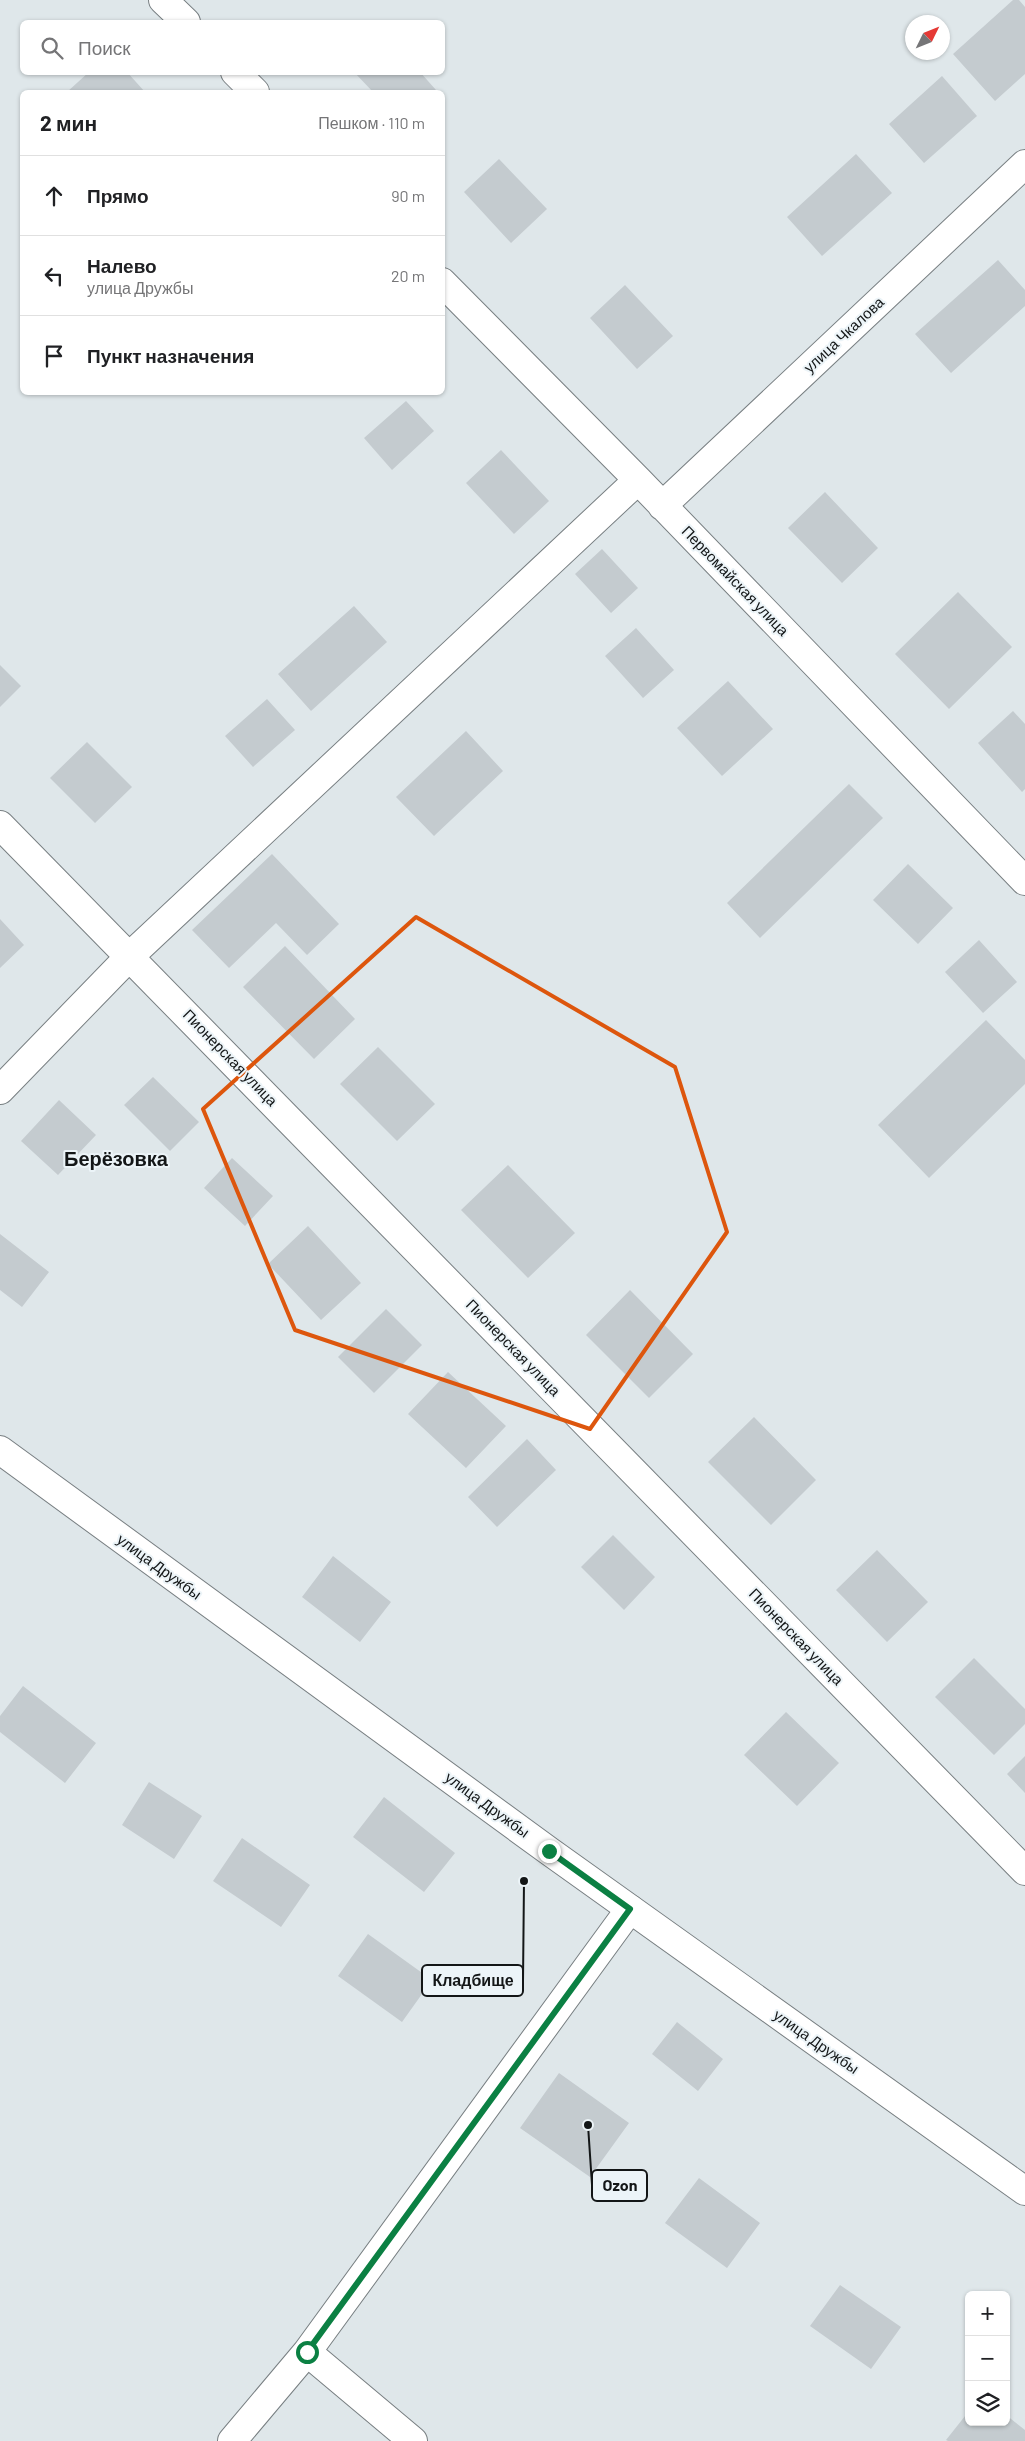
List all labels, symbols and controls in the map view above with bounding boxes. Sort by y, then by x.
north arrow [905,15,950,60]
search box [20,20,445,75]
icon: search [38,34,66,62]
text: Поиск [78,36,131,59]
text: 2 мин [40,110,97,135]
text: Пешком · 110 m [318,113,425,132]
icon: ahead [40,182,68,210]
text: Прямо [87,184,149,207]
text: 90 m [391,186,425,205]
text: Налево [87,254,157,277]
icon: left [40,262,68,290]
text: 20 m [391,266,425,285]
text: улица Дружбы [87,278,193,297]
street label: улица Чкалова [800,292,888,376]
icon: arrive [40,342,68,370]
text: Пункт назначения [87,344,254,367]
street label: Первомайская улица [679,522,793,639]
street label: Пионерская улица [180,1005,282,1110]
district label: Берёзовка [64,1146,169,1170]
street label: Пионерская улица [463,1295,565,1400]
street label: улица Дружбы [114,1530,205,1603]
street label: Пионерская улица [746,1584,848,1689]
street label: улица Дружбы [442,1768,533,1841]
route end [538,1840,561,1863]
callout: Кладбище [422,1965,523,1996]
text: Кладбище [432,1970,514,1989]
street label: улица Дружбы [771,2005,863,2077]
callout: Ozon [592,2170,647,2201]
text: Ozon [603,2175,637,2194]
map controls [965,2291,1010,2426]
button: + [965,2291,1010,2336]
button: − [965,2336,1010,2381]
route start [296,2341,319,2364]
button: layers [965,2381,1010,2426]

